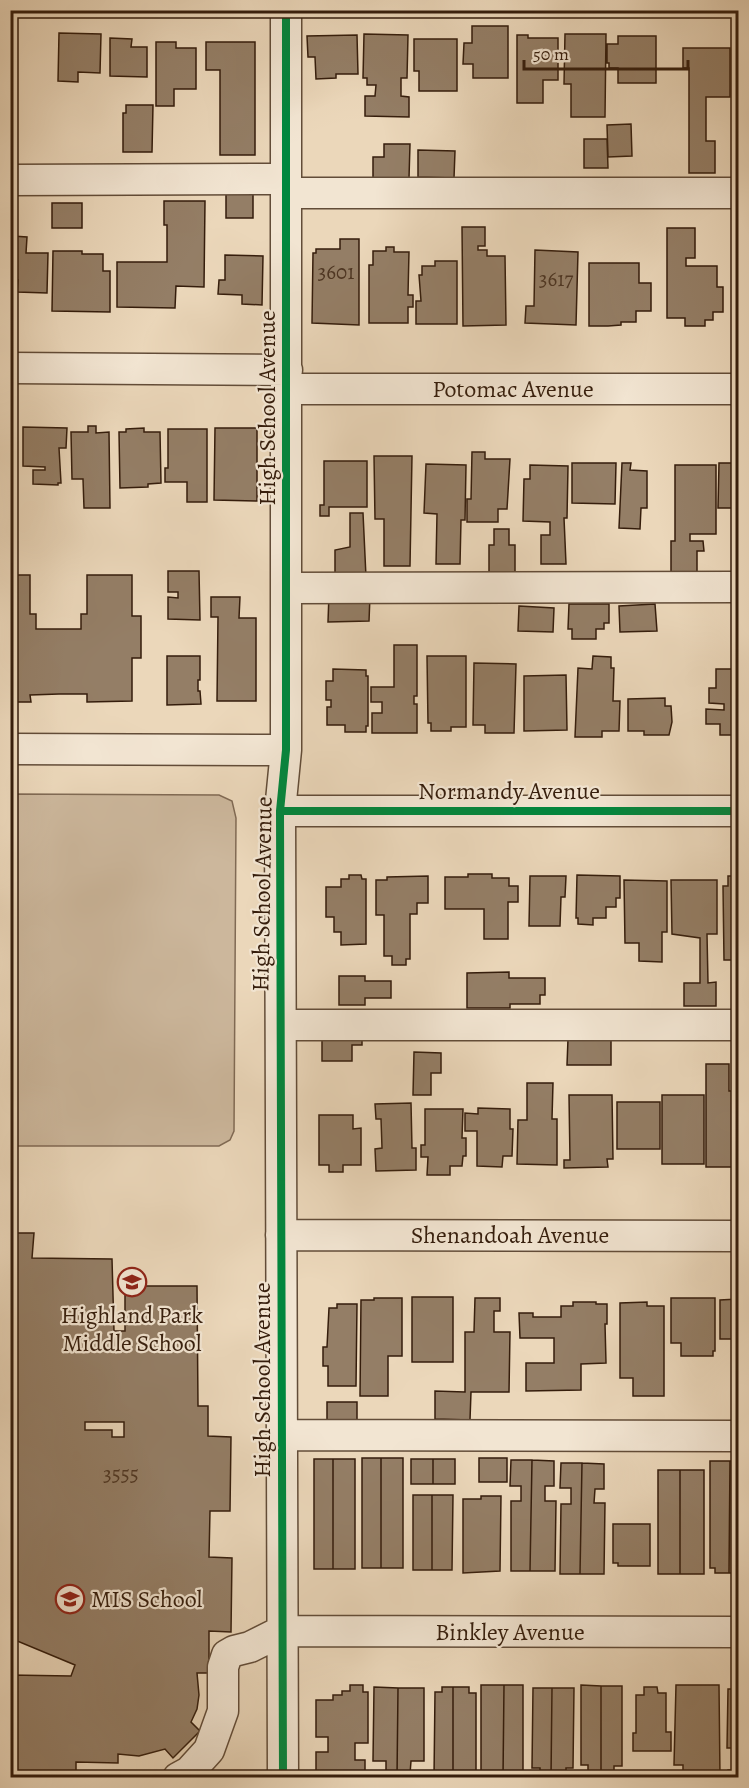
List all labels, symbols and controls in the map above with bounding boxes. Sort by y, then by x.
scale bar [524,33,688,71]
text: 50 m [533,42,569,66]
house number: 3601 [318,258,354,286]
house number: 3617 [539,265,573,293]
street label: High School Avenue [251,310,283,506]
street label: Potomac Avenue [432,373,594,405]
street label: Normandy Avenue [418,775,600,807]
street label: High School Avenue [244,796,280,992]
street label: Shenandoah Avenue [411,1219,609,1251]
school or university icon: Highland Park Middle School [116,1266,148,1298]
street label: High School Avenue [246,1282,278,1478]
place label: Highland Park Middle School [61,1299,203,1359]
house number: 3555 [103,1460,139,1488]
school or university icon: MIS School [54,1583,86,1615]
place label: MIS School [91,1583,203,1615]
street label: Binkley Avenue [435,1616,585,1648]

